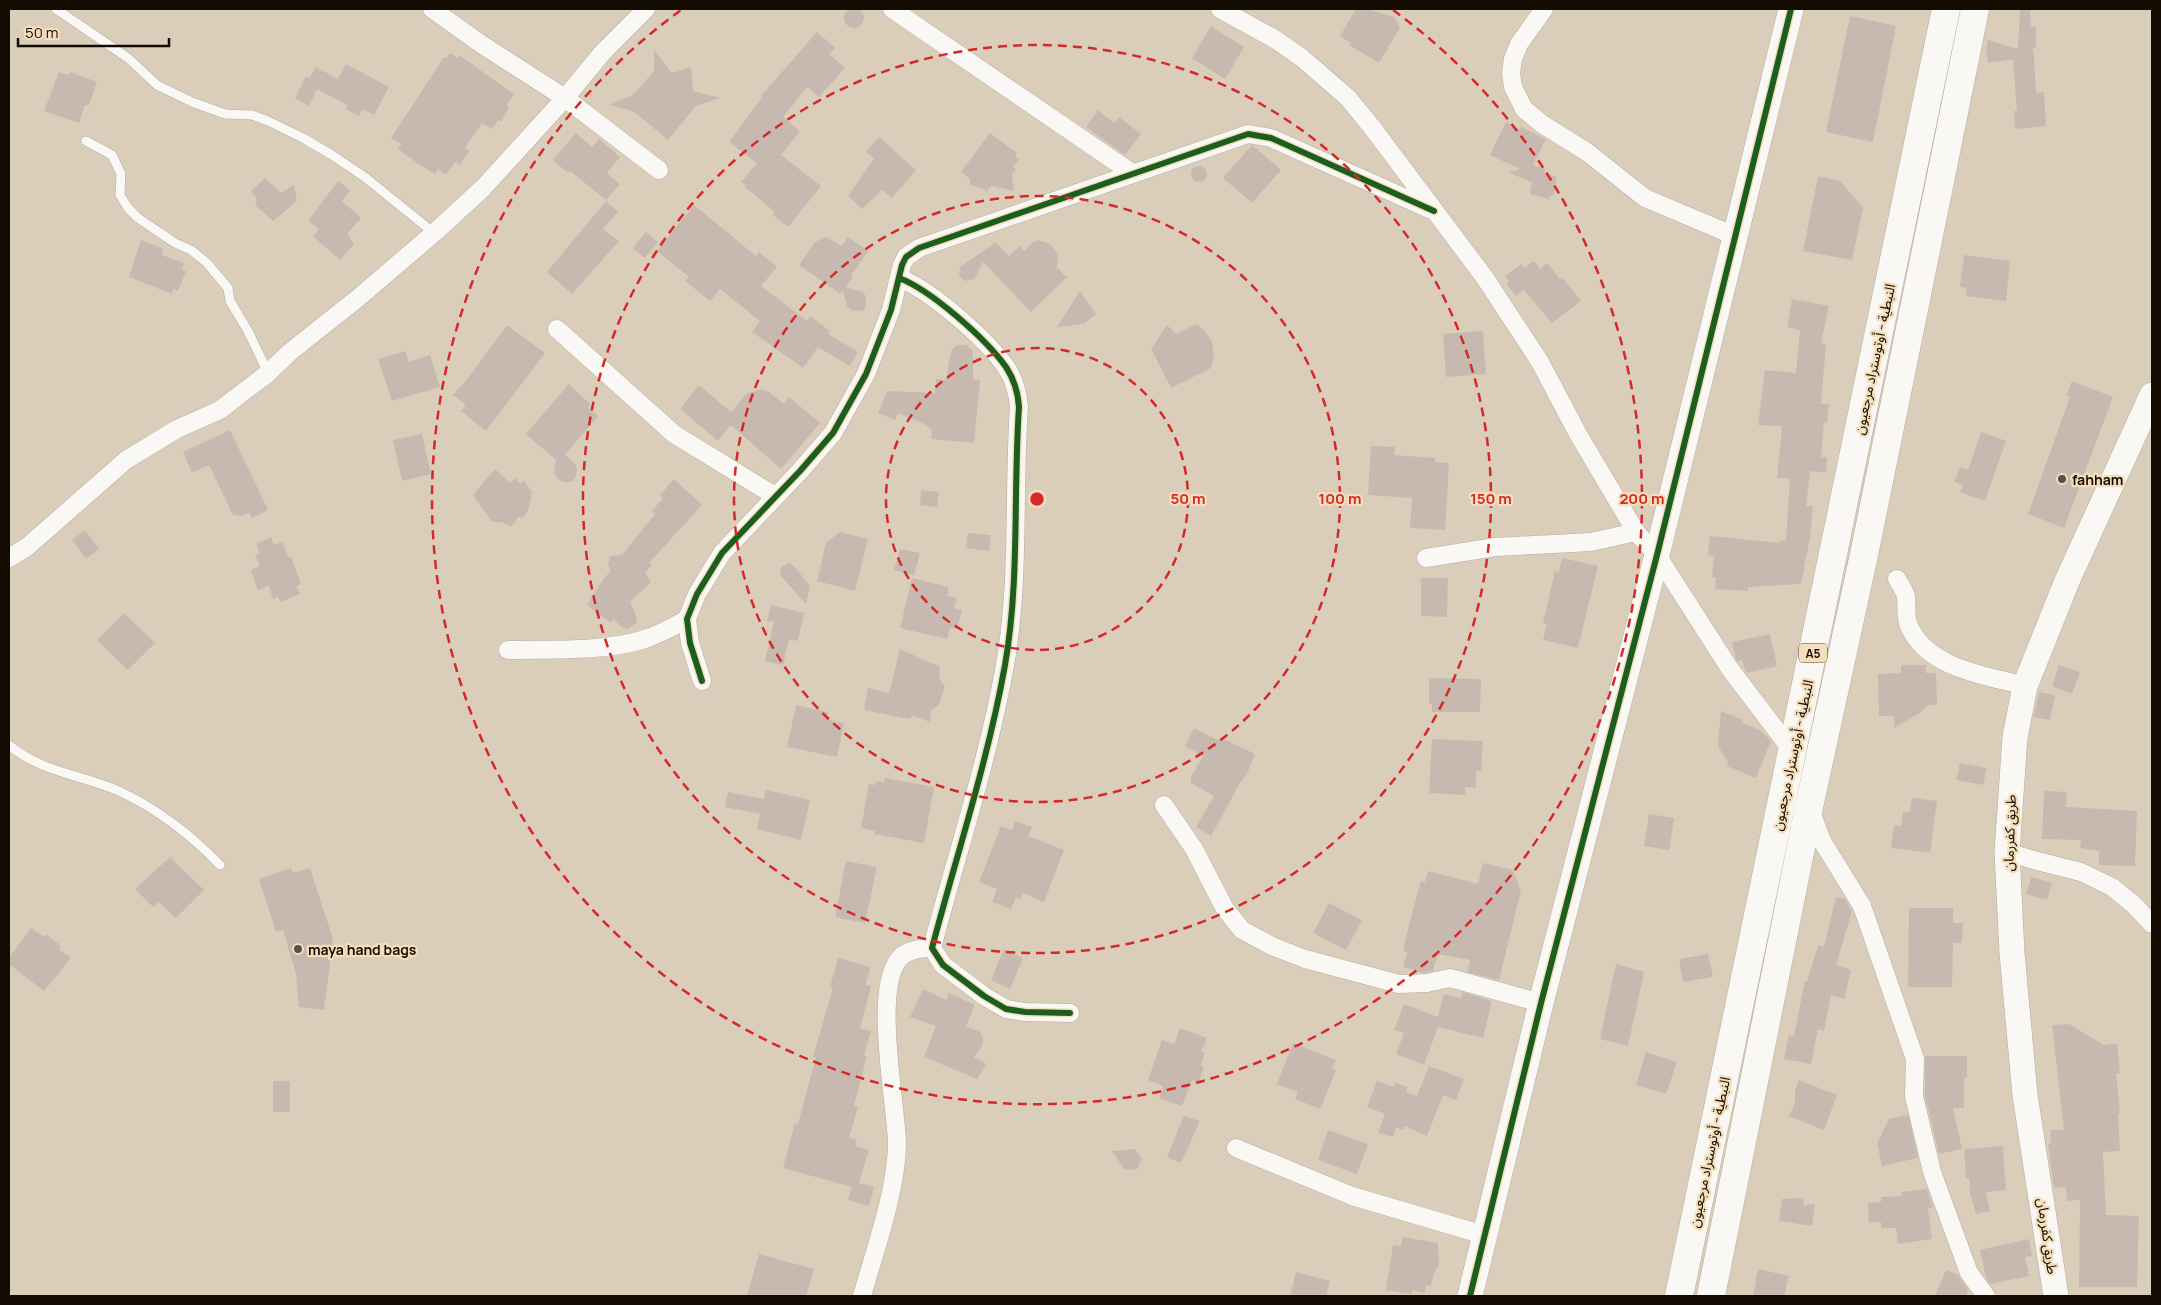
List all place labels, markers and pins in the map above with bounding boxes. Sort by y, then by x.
place label: fahham [2072,470,2123,489]
marker: fahham [2056,473,2068,485]
centre of rings [1028,490,1046,508]
place label: maya hand bags [308,940,417,959]
marker: maya hand bags [292,943,304,955]

